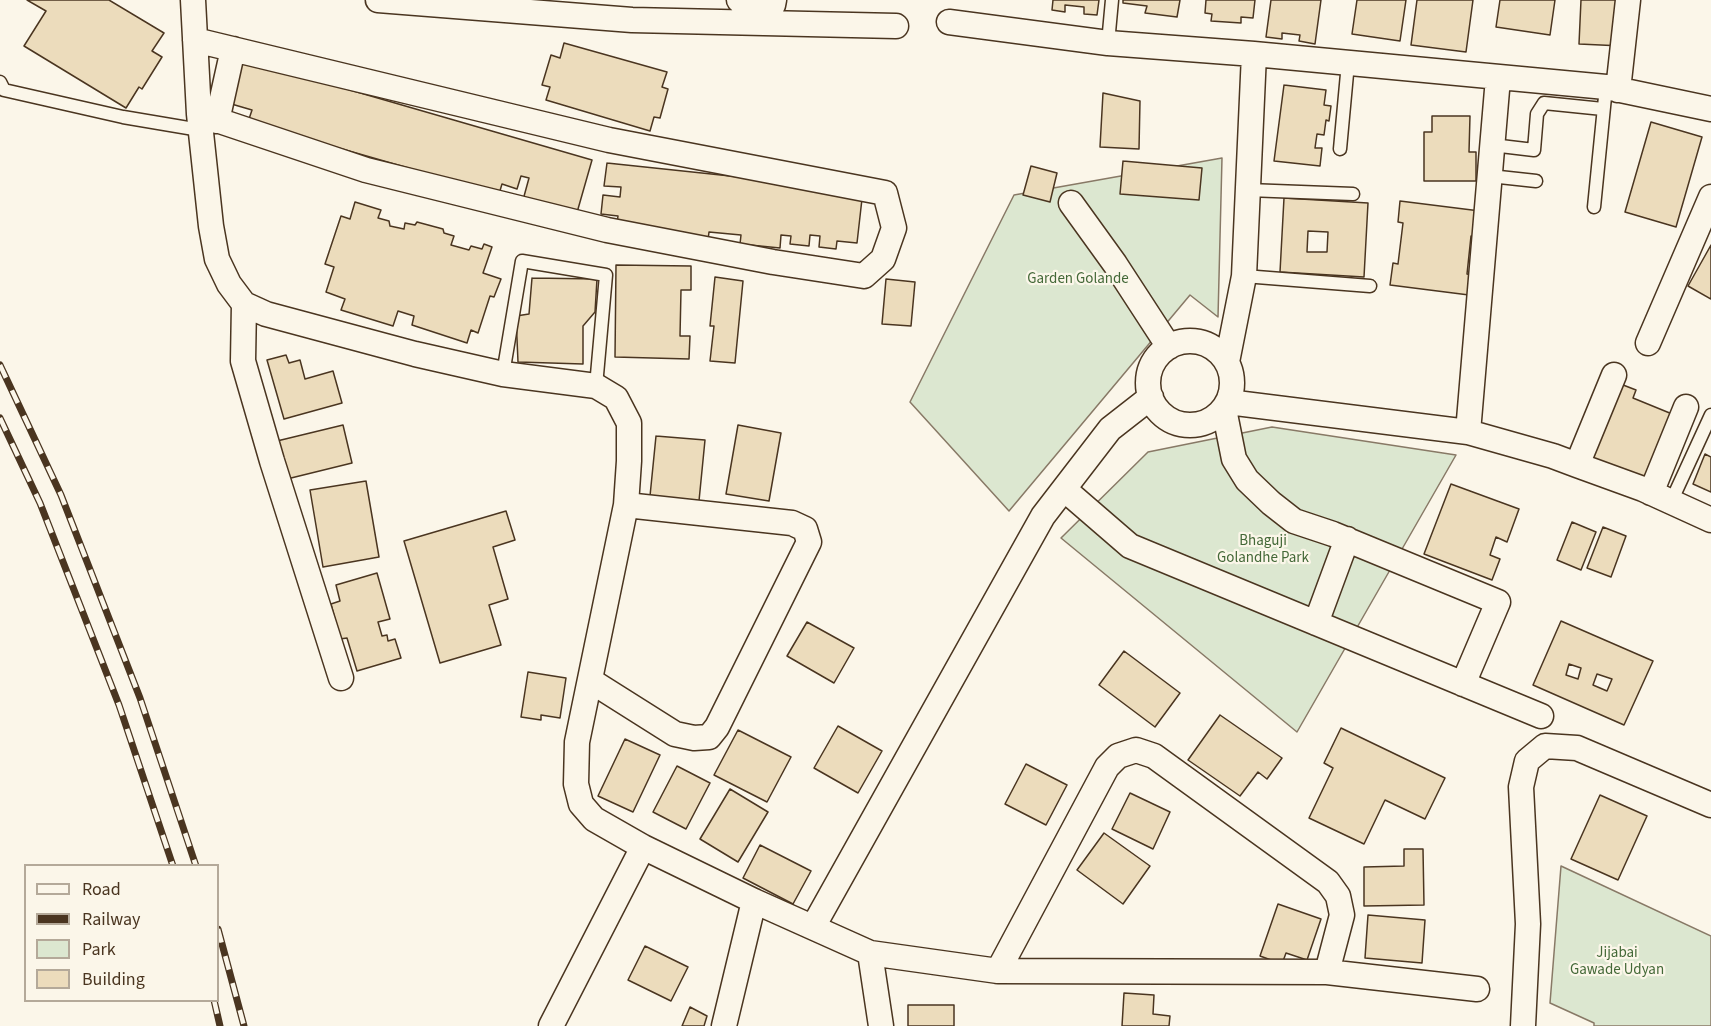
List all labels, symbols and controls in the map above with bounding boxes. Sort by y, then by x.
park label: Garden Golande [1027,271,1129,289]
park label: Bhaguji Golandhe Park [1217,533,1309,568]
legend [24,864,219,1002]
text: Road [82,877,121,902]
text: Railway [82,907,141,932]
text: Park [82,937,116,962]
park label: Jijabai Gawade Udyan [1570,945,1664,980]
text: Building [82,967,145,992]

